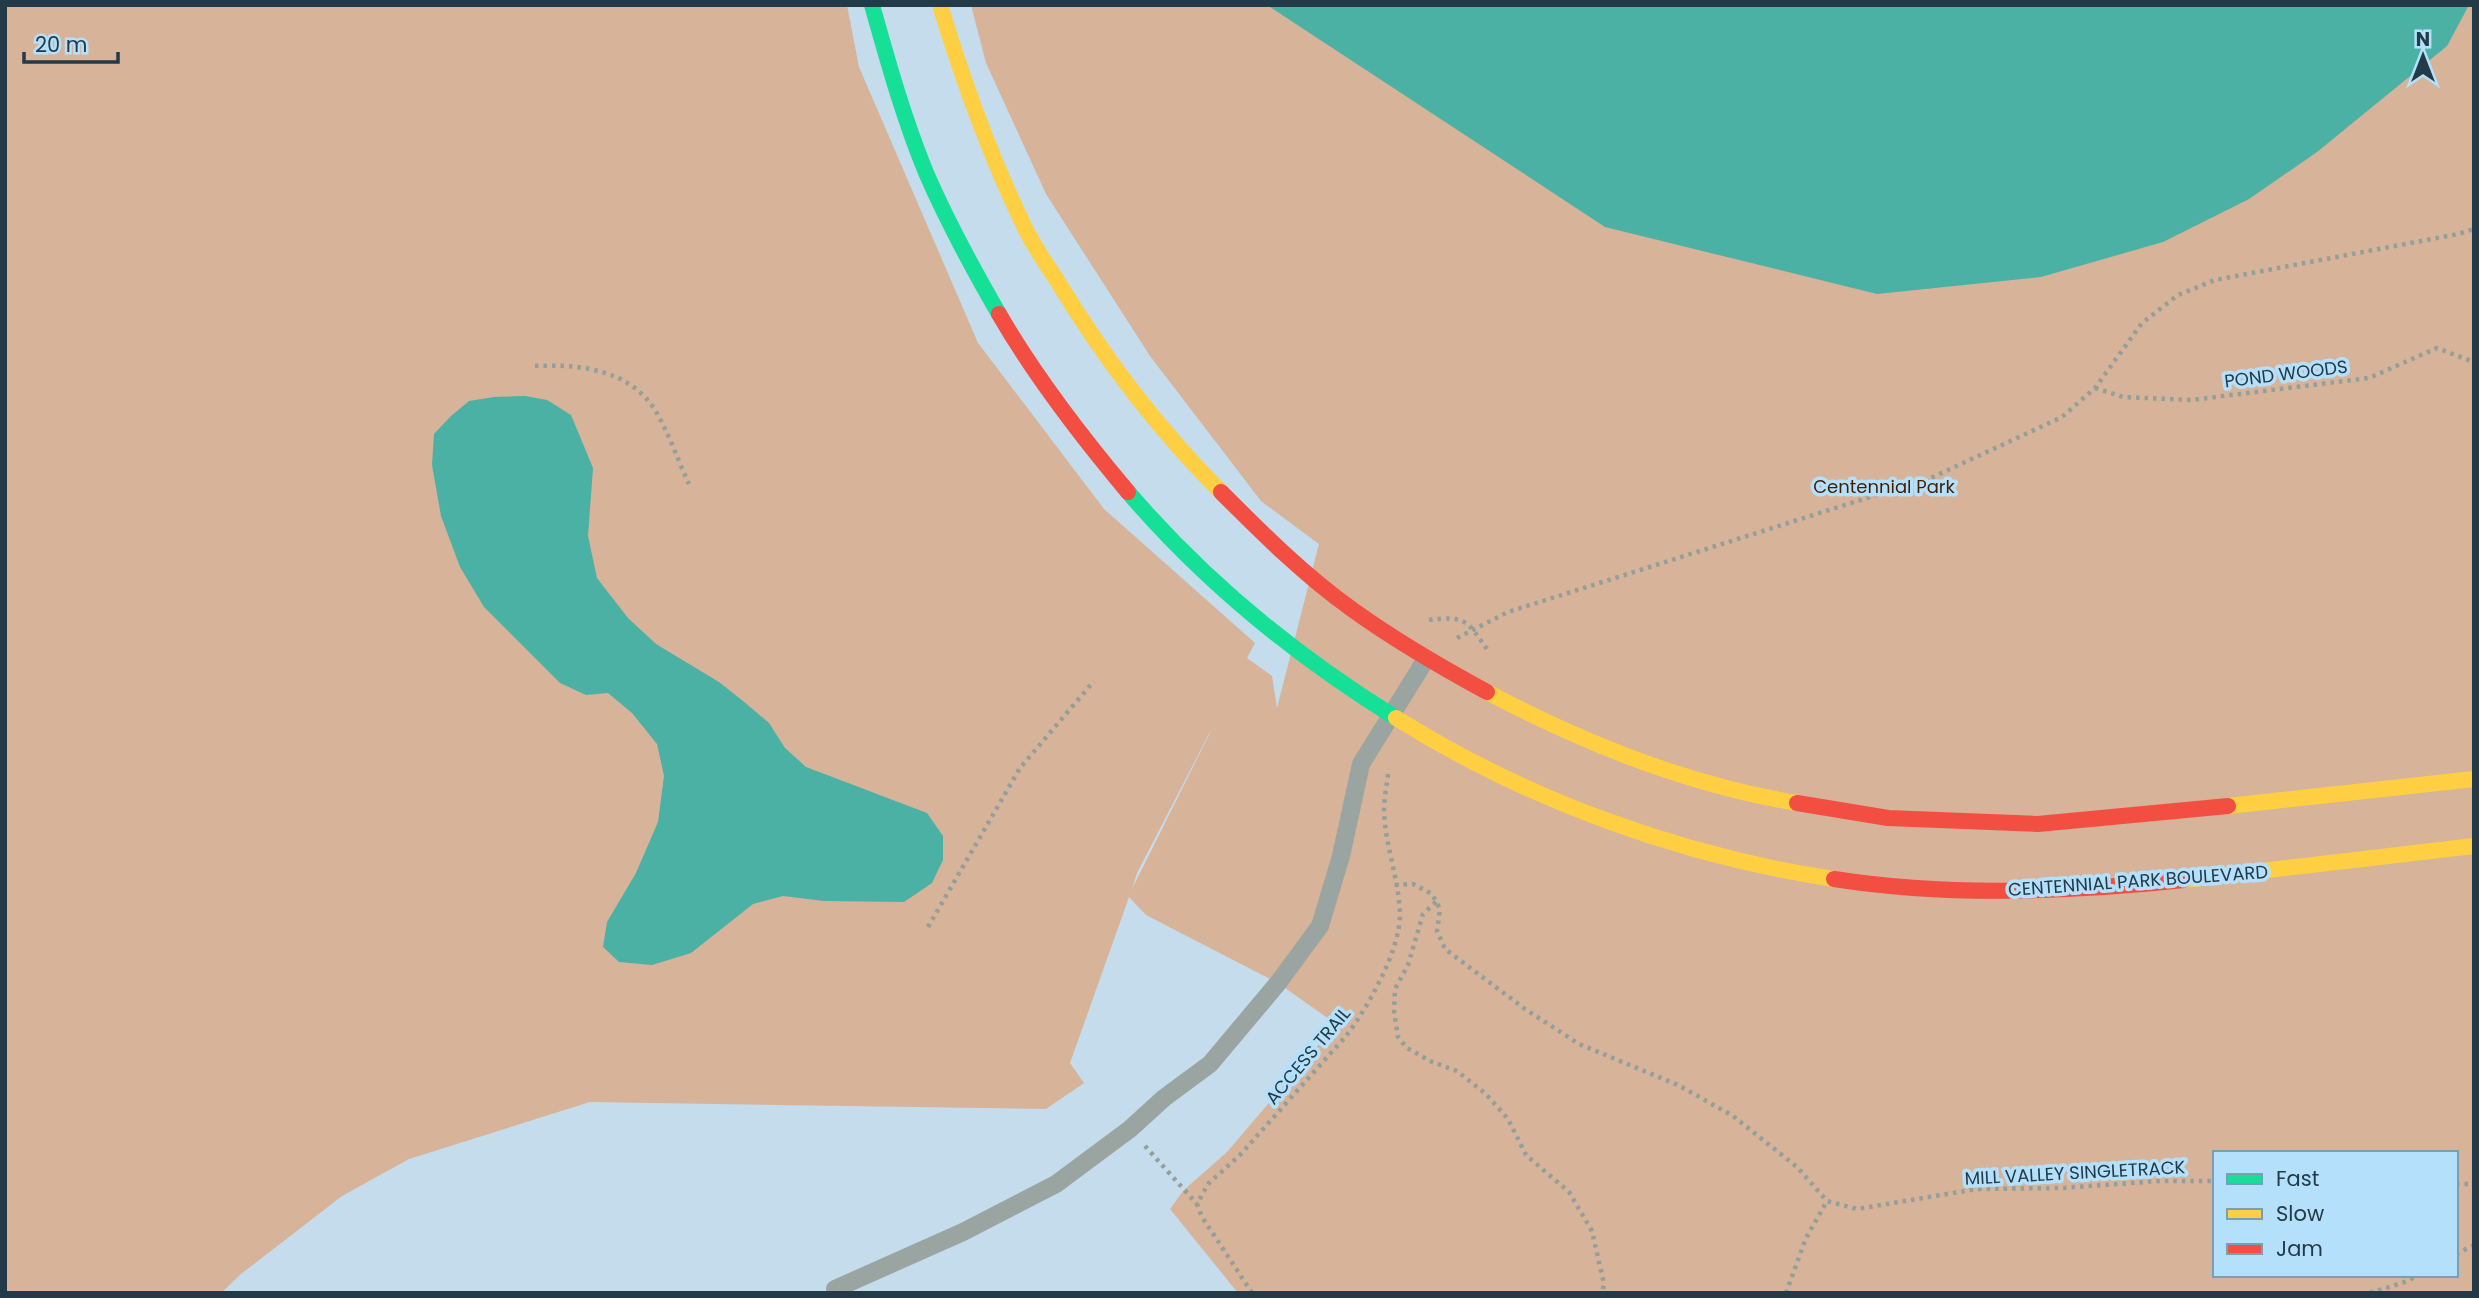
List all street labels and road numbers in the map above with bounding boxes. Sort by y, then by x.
street label: POND WOODS [2223,354,2349,393]
street label: CENTENNIAL PARK BOULEVARD [2007,859,2269,902]
street label: ACCESS TRAIL [1259,1001,1356,1110]
street label: MILL VALLEY SINGLETRACK [1964,1154,2186,1191]

